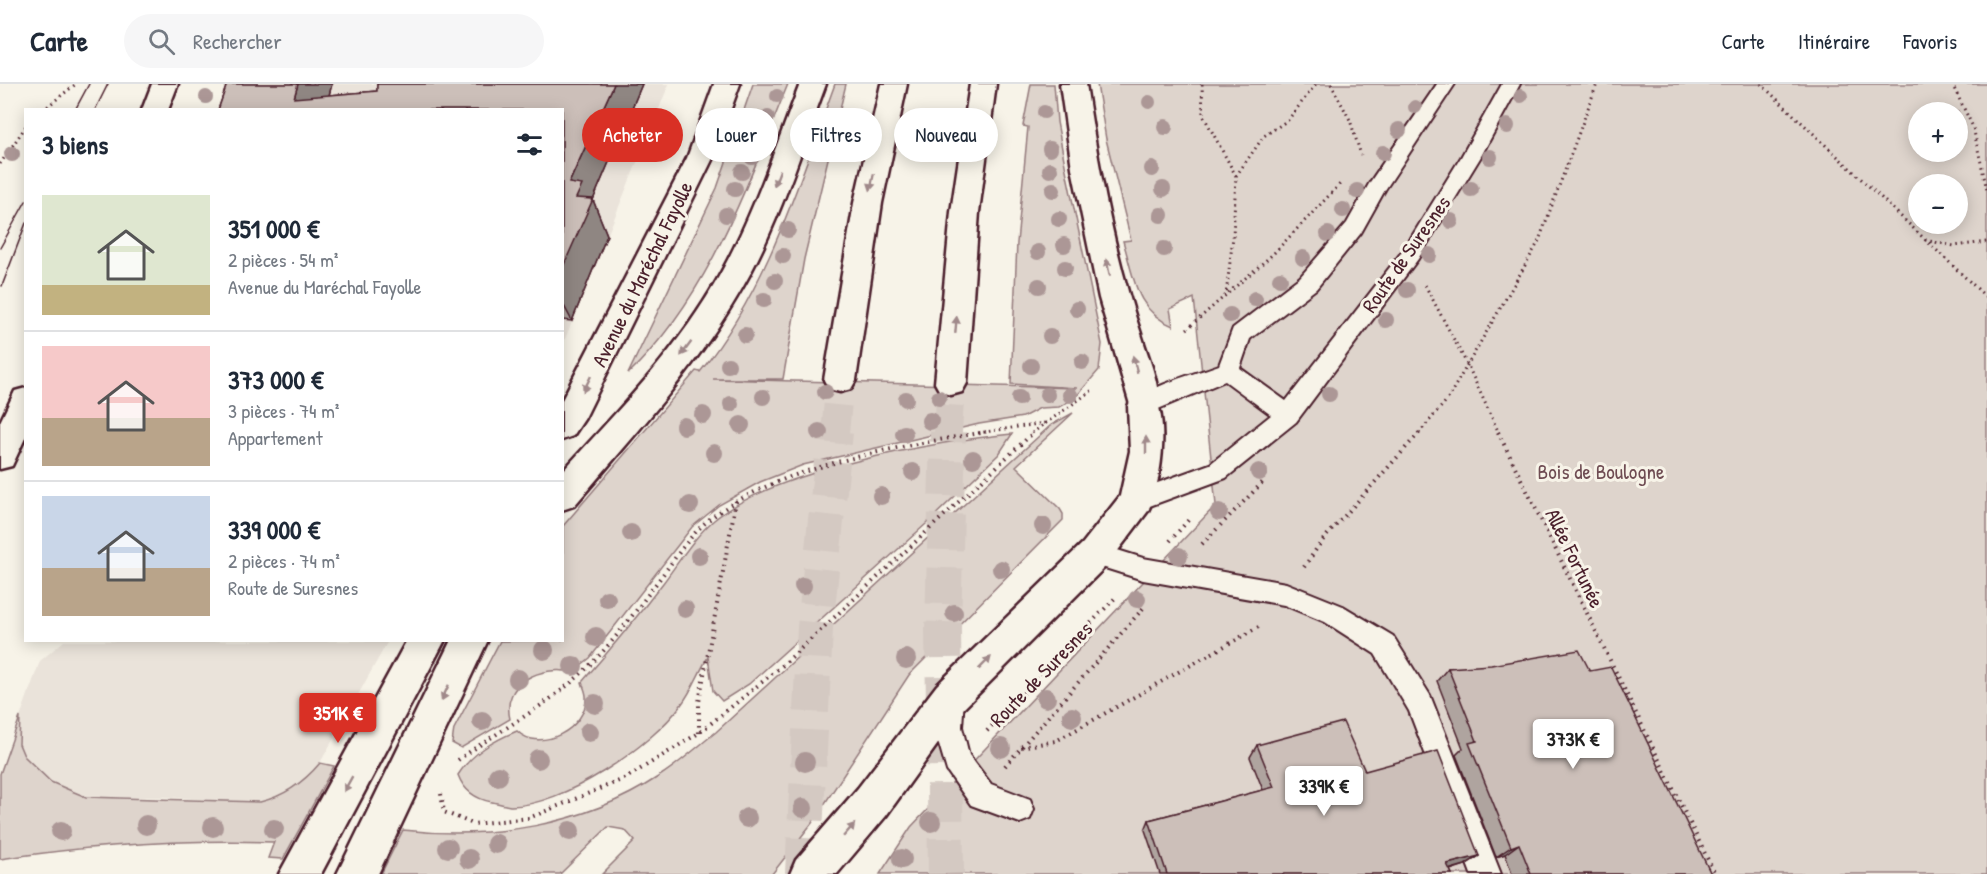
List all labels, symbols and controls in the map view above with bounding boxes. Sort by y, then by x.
search box [124,14,544,68]
text: Carte [30,22,88,60]
icon: search [145,25,178,58]
text: Rechercher [193,26,282,56]
text: Carte [1722,27,1765,56]
text: Itinéraire [1798,27,1870,56]
text: Favoris [1903,27,1957,56]
map controls [1908,102,1968,234]
button: + [1908,102,1968,162]
chip: Acheter [582,108,683,162]
chip: Louer [695,108,778,162]
chip: Filtres [790,108,882,162]
chip: Nouveau [894,108,998,162]
text: 3 biens [42,127,108,162]
icon: filters [513,128,546,161]
one-way arrow [771,169,781,187]
one-way arrow [867,173,876,192]
button: − [1908,174,1968,234]
street label: Avenue du Maréchal Fayolle [584,176,700,372]
street label: Route de Suresnes [1355,190,1457,318]
text: 351 000 € [228,211,320,246]
icon: home [90,219,162,291]
text: 2 pièces · 54 m² [228,246,338,273]
one-way arrow [1103,257,1112,276]
text: Avenue du Maréchal Fayolle [228,273,421,300]
one-way arrow [951,315,961,334]
one-way arrow [680,341,692,357]
one-way arrow [1129,355,1139,373]
text: 373 000 € [228,362,324,397]
icon: home [90,370,162,442]
one-way arrow [582,376,591,393]
text: 3 pièces · 74 m² [228,397,339,424]
text: Appartement [228,424,323,451]
one-way arrow [1141,435,1150,454]
park label: Bois de Boulogne [1538,457,1664,486]
street label: Allée Fortunée [1538,504,1612,612]
text: 339 000 € [228,512,320,547]
icon: home [90,520,162,592]
text: 2 pièces · 74 m² [228,547,340,574]
text: Route de Suresnes [228,574,358,601]
street label: Route de Suresnes [983,615,1099,733]
one-way arrow [977,656,991,670]
one-way arrow [440,685,449,702]
pin: 351K € [289,693,387,744]
text: 351K € [313,699,363,726]
pin: 373K € [1524,719,1622,770]
text: 373K € [1547,725,1599,752]
pin: 339K € [1275,766,1373,817]
text: 339K € [1299,772,1349,799]
one-way arrow [343,776,353,793]
one-way arrow [842,822,855,838]

